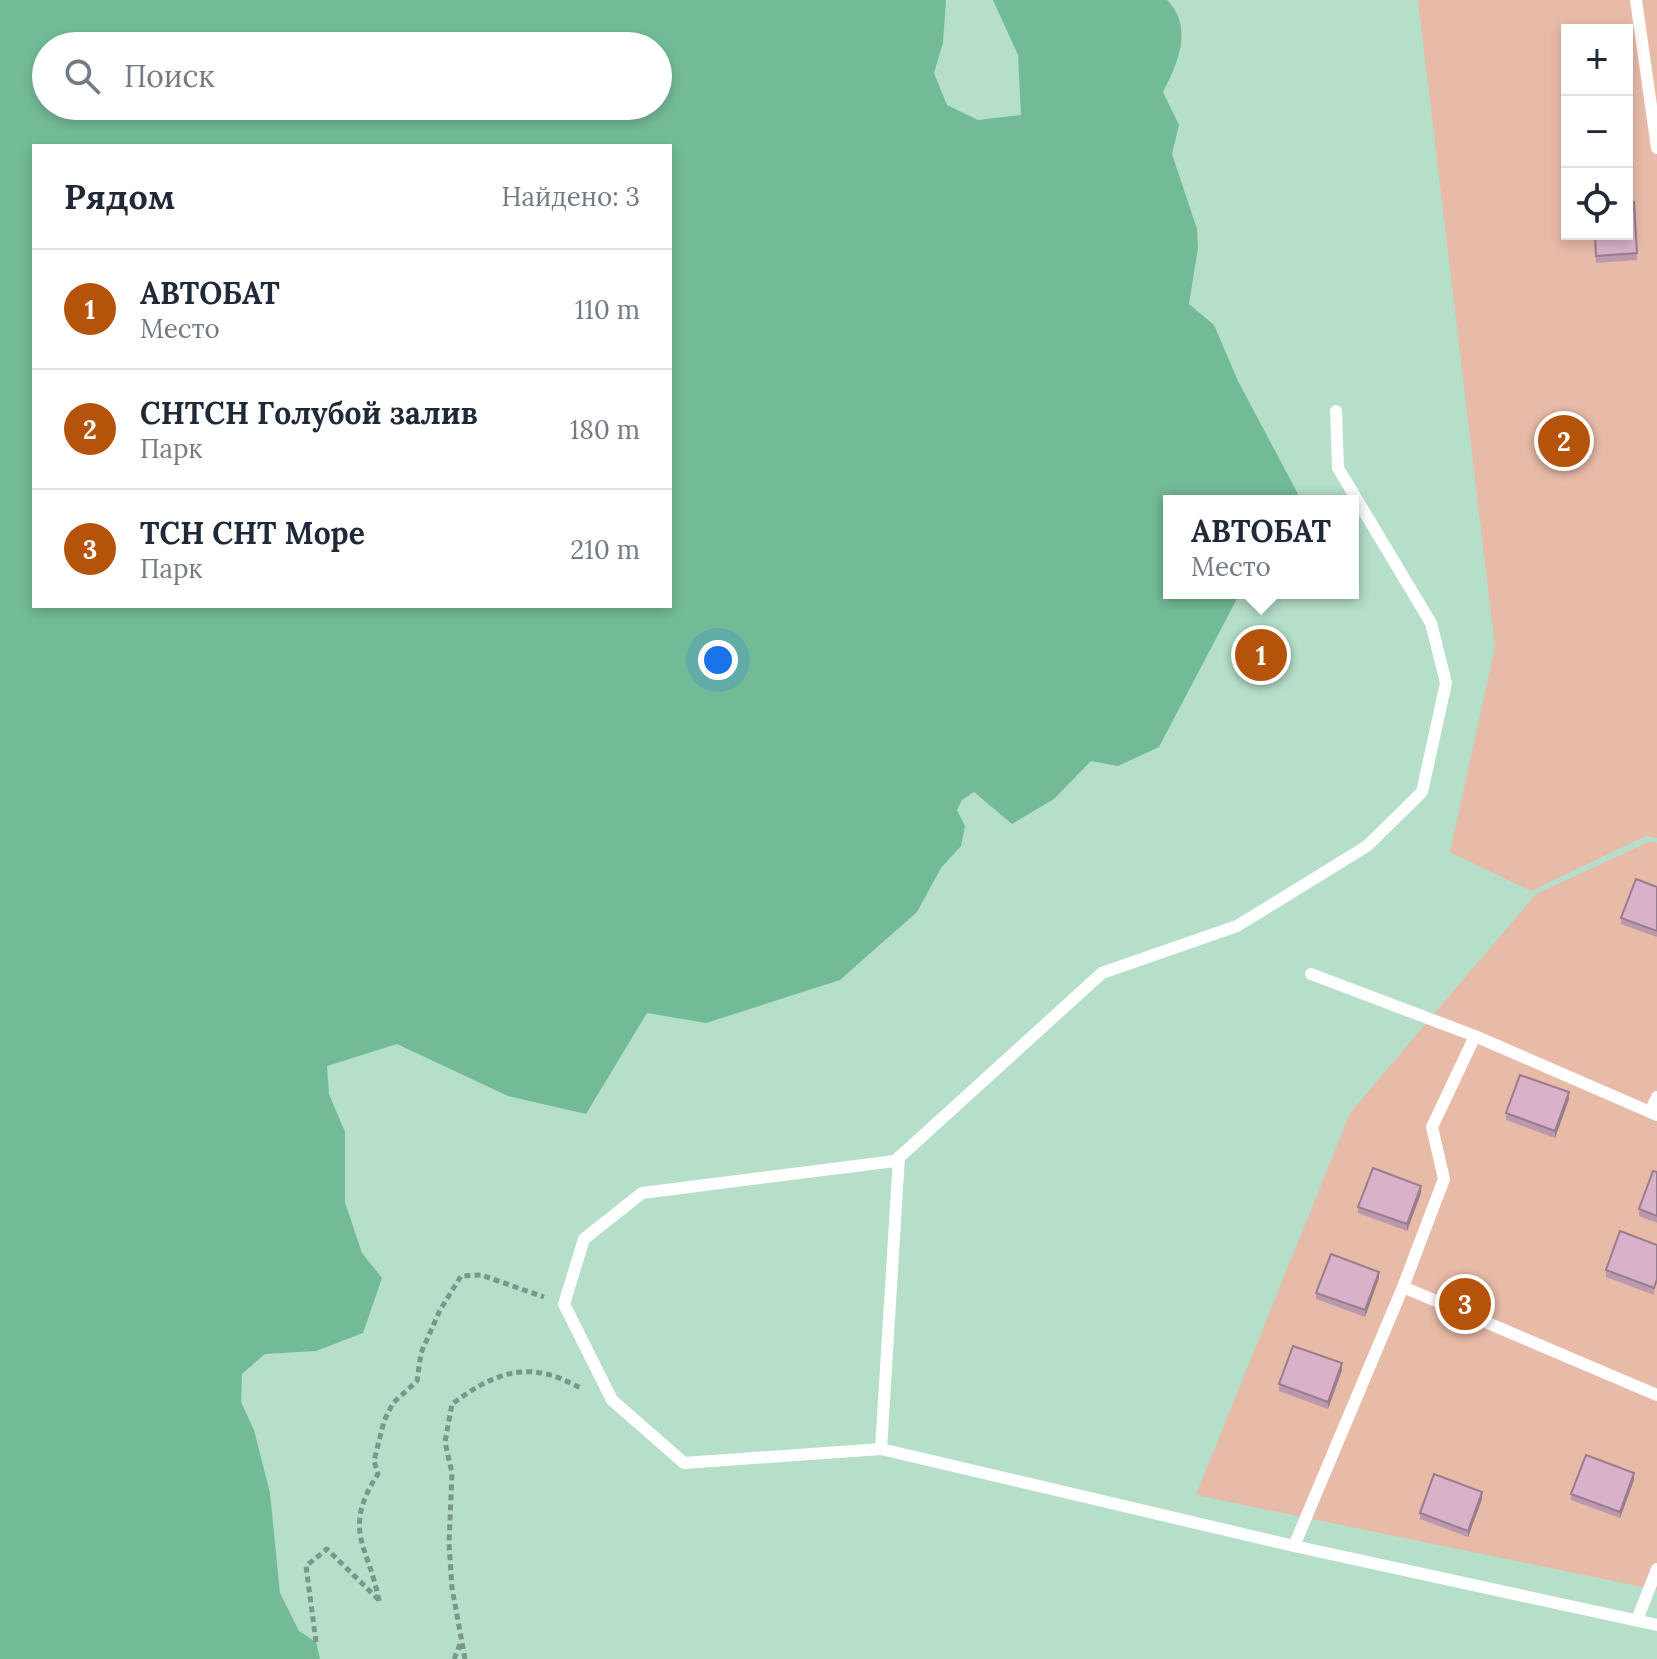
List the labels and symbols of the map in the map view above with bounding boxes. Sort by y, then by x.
pin: 2 [1538,411,1590,471]
pin: 1 [1235,625,1287,685]
your location [698,640,738,680]
pin: 3 [1439,1274,1491,1334]

